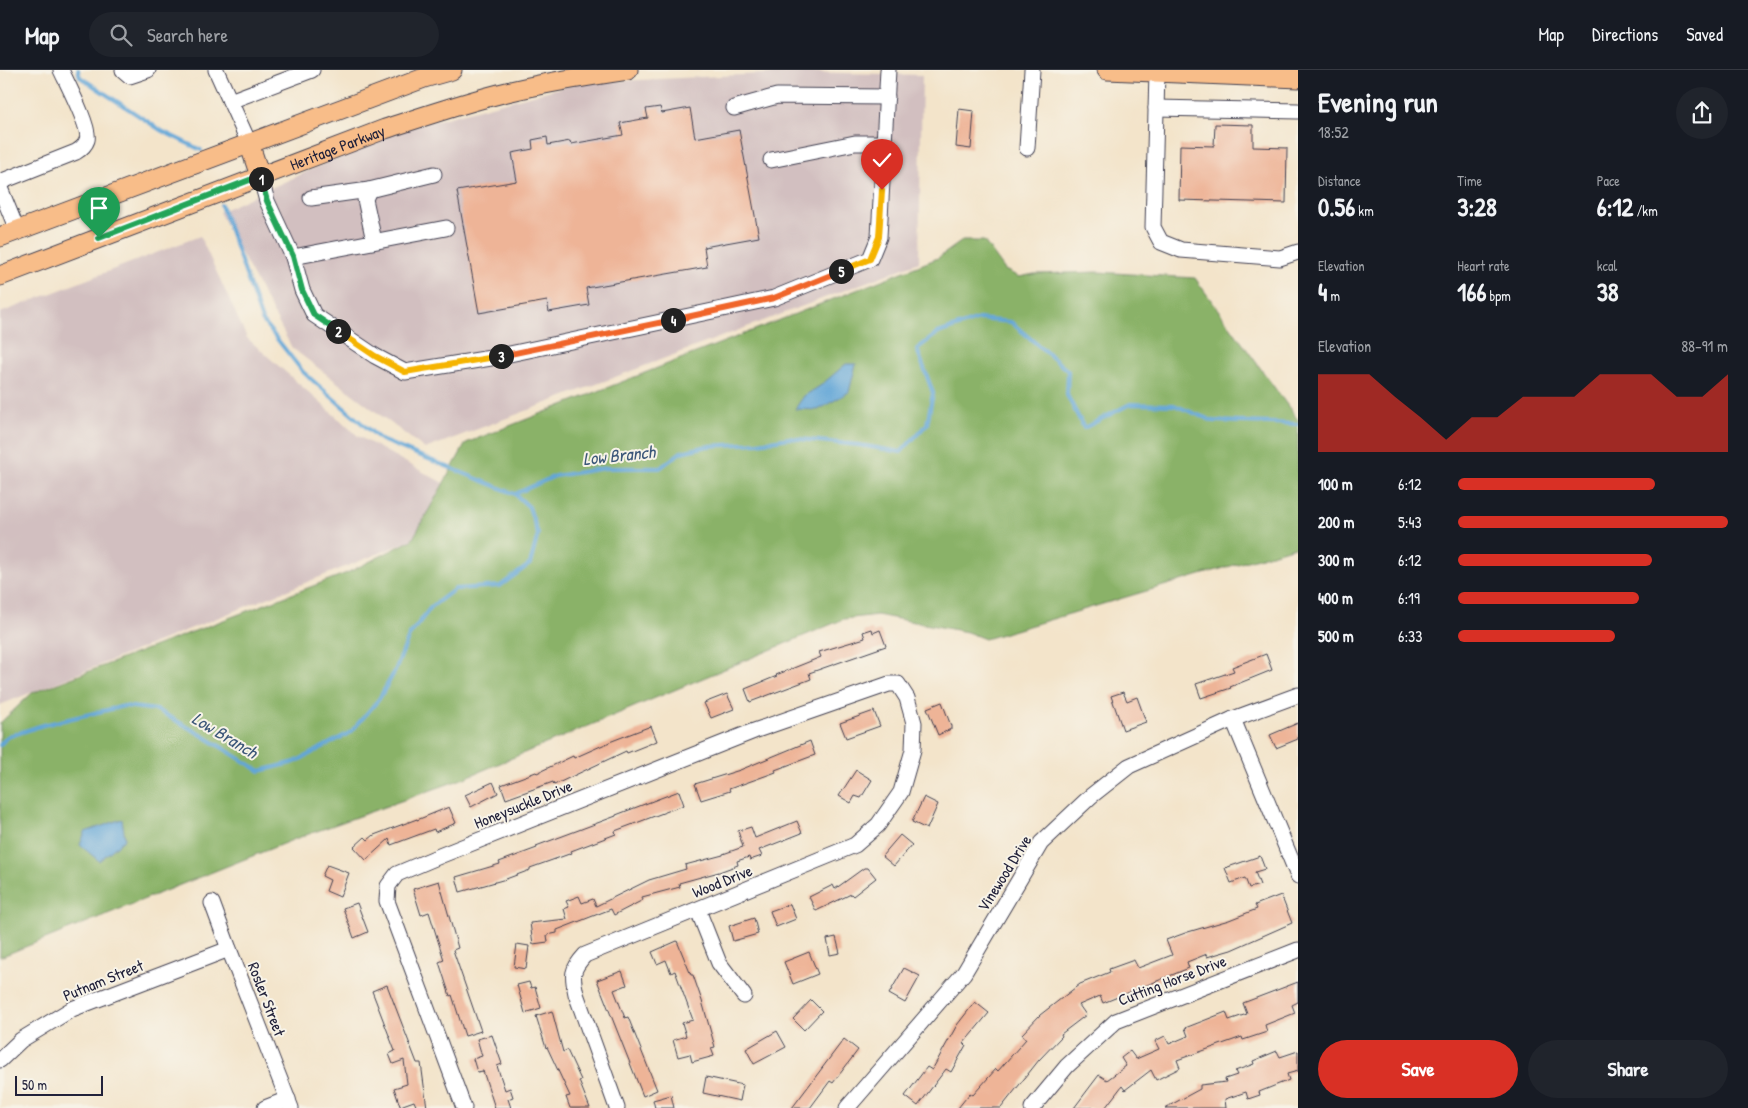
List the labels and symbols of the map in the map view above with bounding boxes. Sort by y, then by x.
street label: Heritage Parkway [287,119,388,175]
pin [861,139,903,190]
pin: 1 [248,166,274,192]
pin [78,187,120,238]
pin: 5 [828,258,854,284]
pin: 4 [660,308,686,332]
pin: 2 [326,318,350,344]
pin: 3 [488,344,514,368]
water label: Low Branch [582,439,658,471]
water label: Low Branch [188,706,264,765]
street label: Honeysuckle Drive [471,774,576,834]
street label: Vinewood Drive [972,830,1037,916]
street label: Wood Drive [689,859,756,903]
street label: Cutting Horse Drive [1115,949,1230,1011]
street label: Putnam Street [60,954,147,1006]
street label: Rosler Street [243,959,291,1040]
scale bar [15,1073,102,1096]

